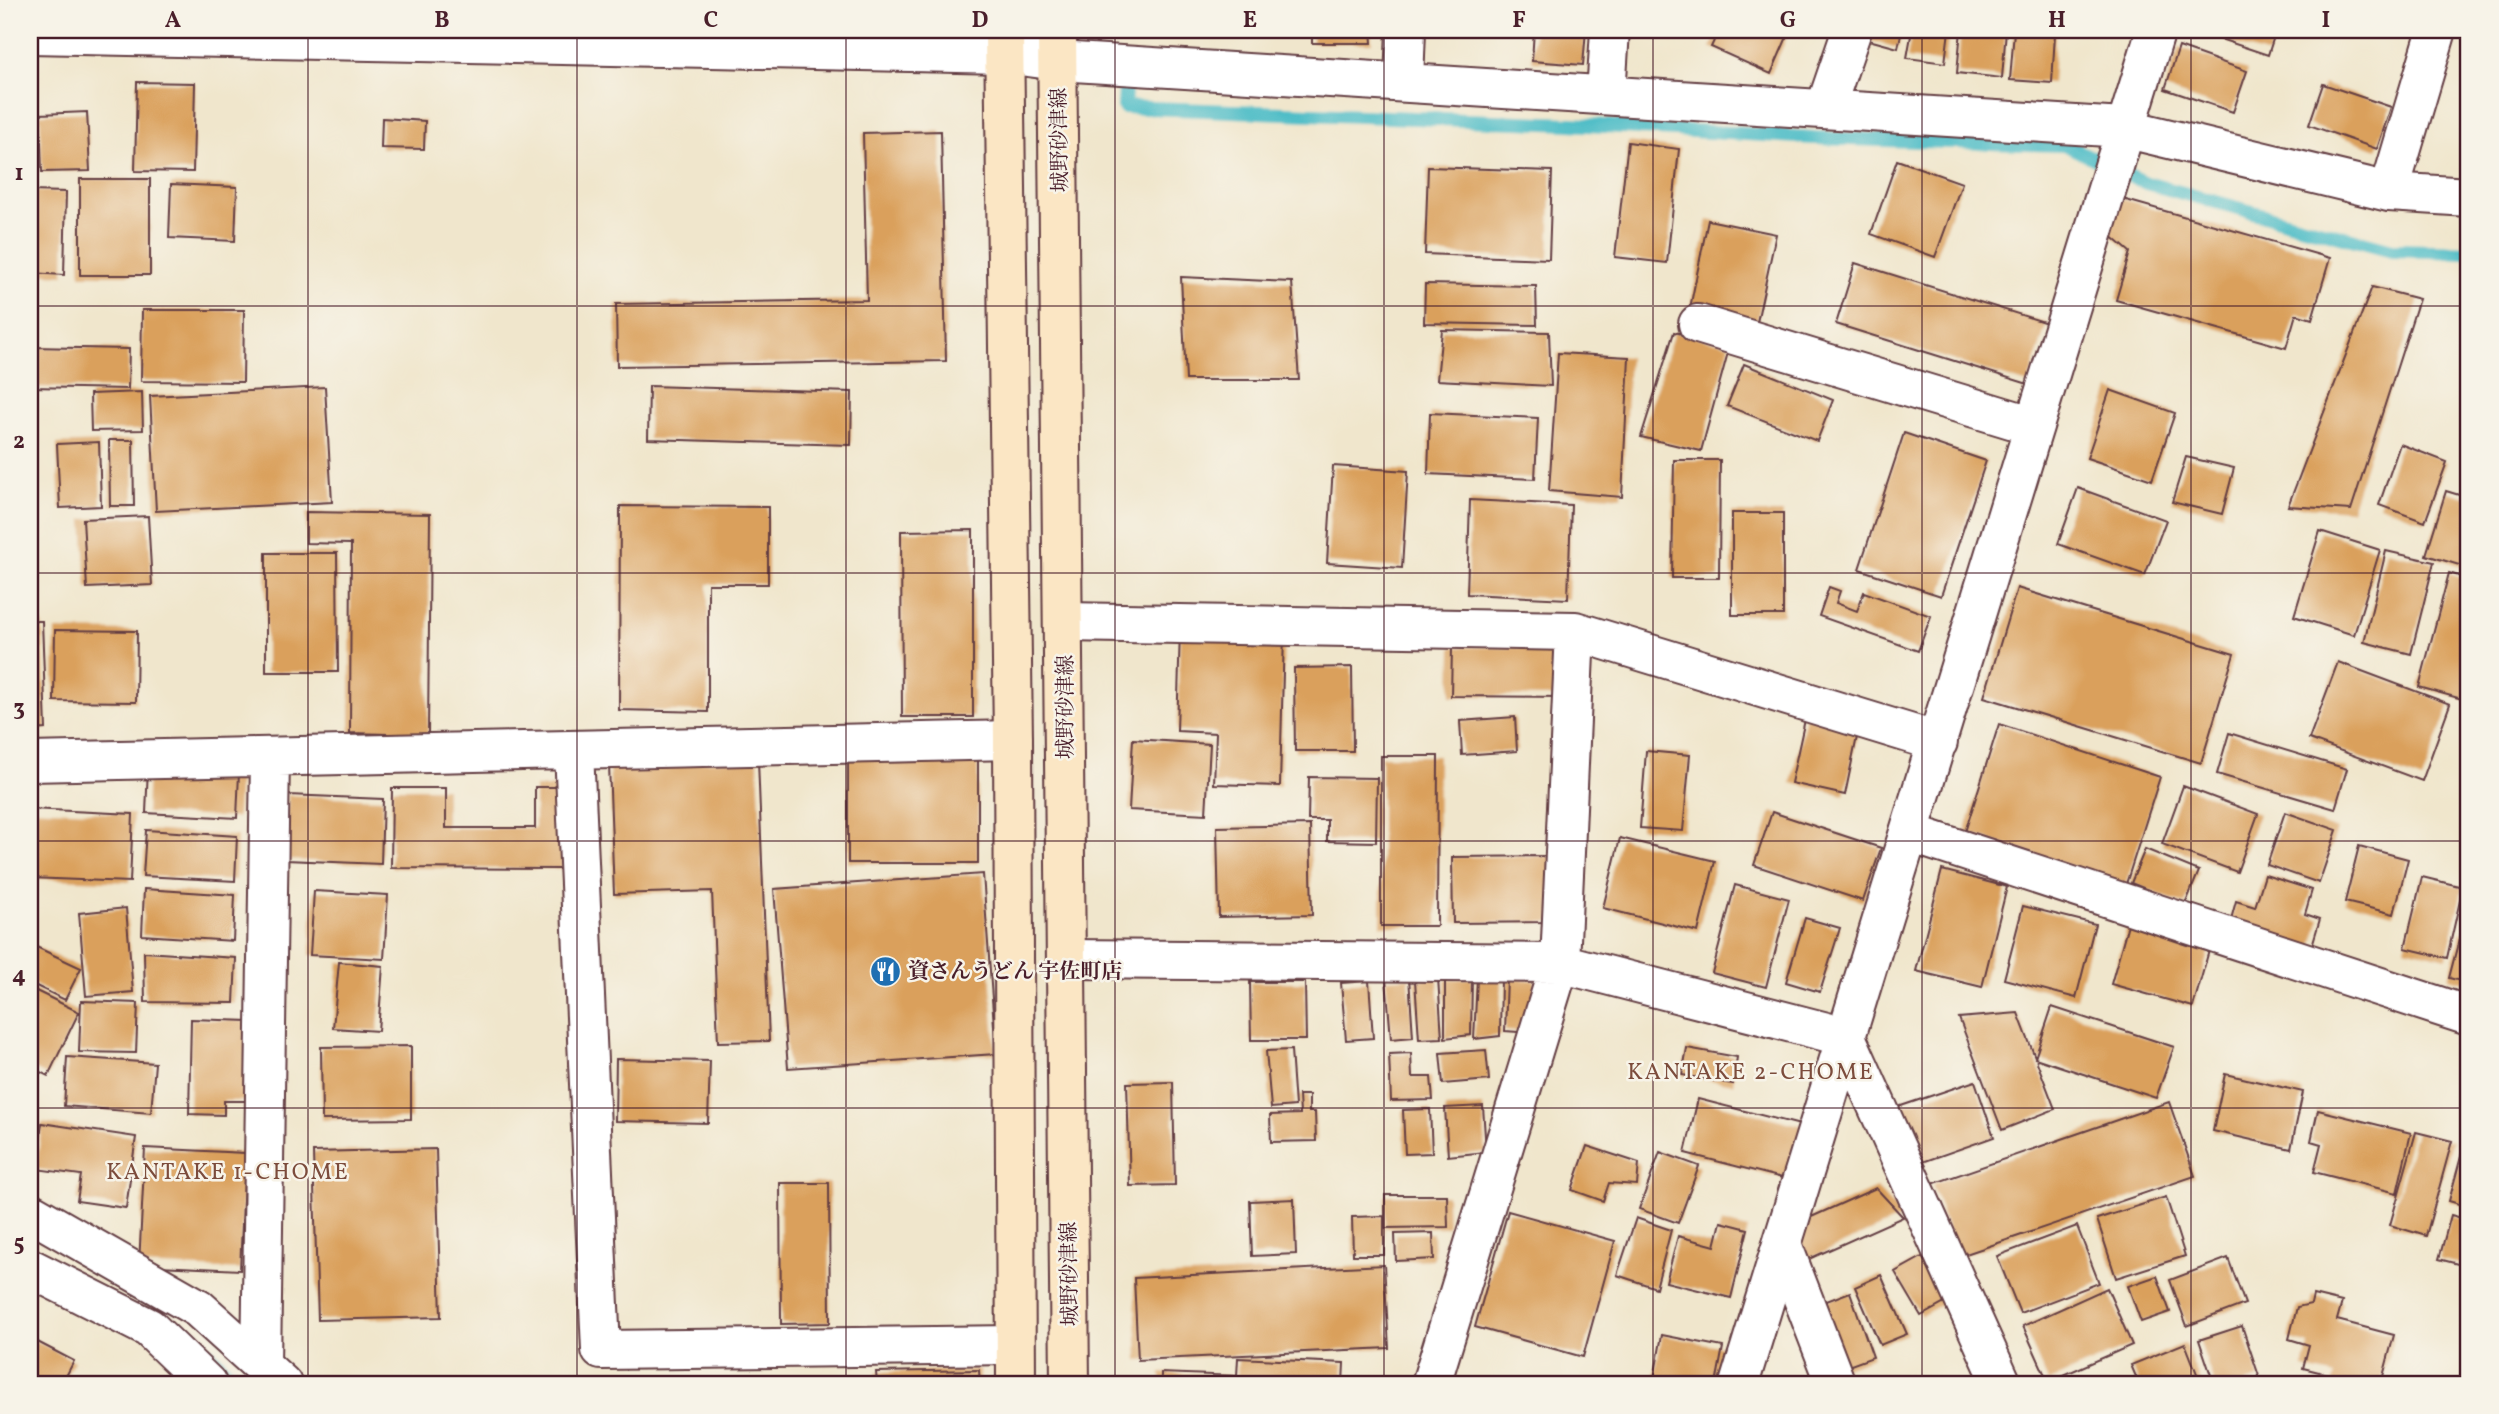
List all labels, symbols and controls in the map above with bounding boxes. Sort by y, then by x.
text: A [165,5,181,37]
text: B [434,5,450,37]
text: C [704,5,718,37]
text: D [972,5,989,37]
text: E [1243,5,1257,37]
text: F [1512,5,1526,37]
text: G [1780,5,1796,37]
text: H [2048,5,2066,37]
text: I [2322,5,2330,37]
street label: 城野砂津線 [1045,87,1076,193]
text: 1 [14,158,24,190]
text: 2 [13,426,25,458]
street label: 城野砂津線 [1052,655,1081,760]
text: 3 [13,693,25,725]
restaurant icon: 資さんうどん 宇佐町店 [868,954,902,988]
place label: 資さんうどん 宇佐町店 [908,958,1122,987]
text: 4 [12,960,26,992]
district label: KANTAKE 2-CHOME [1627,1057,1875,1089]
district label: KANTAKE 1-CHOME [106,1157,350,1189]
street label: 城野砂津線 [1055,1221,1086,1327]
text: 5 [13,1228,25,1260]

